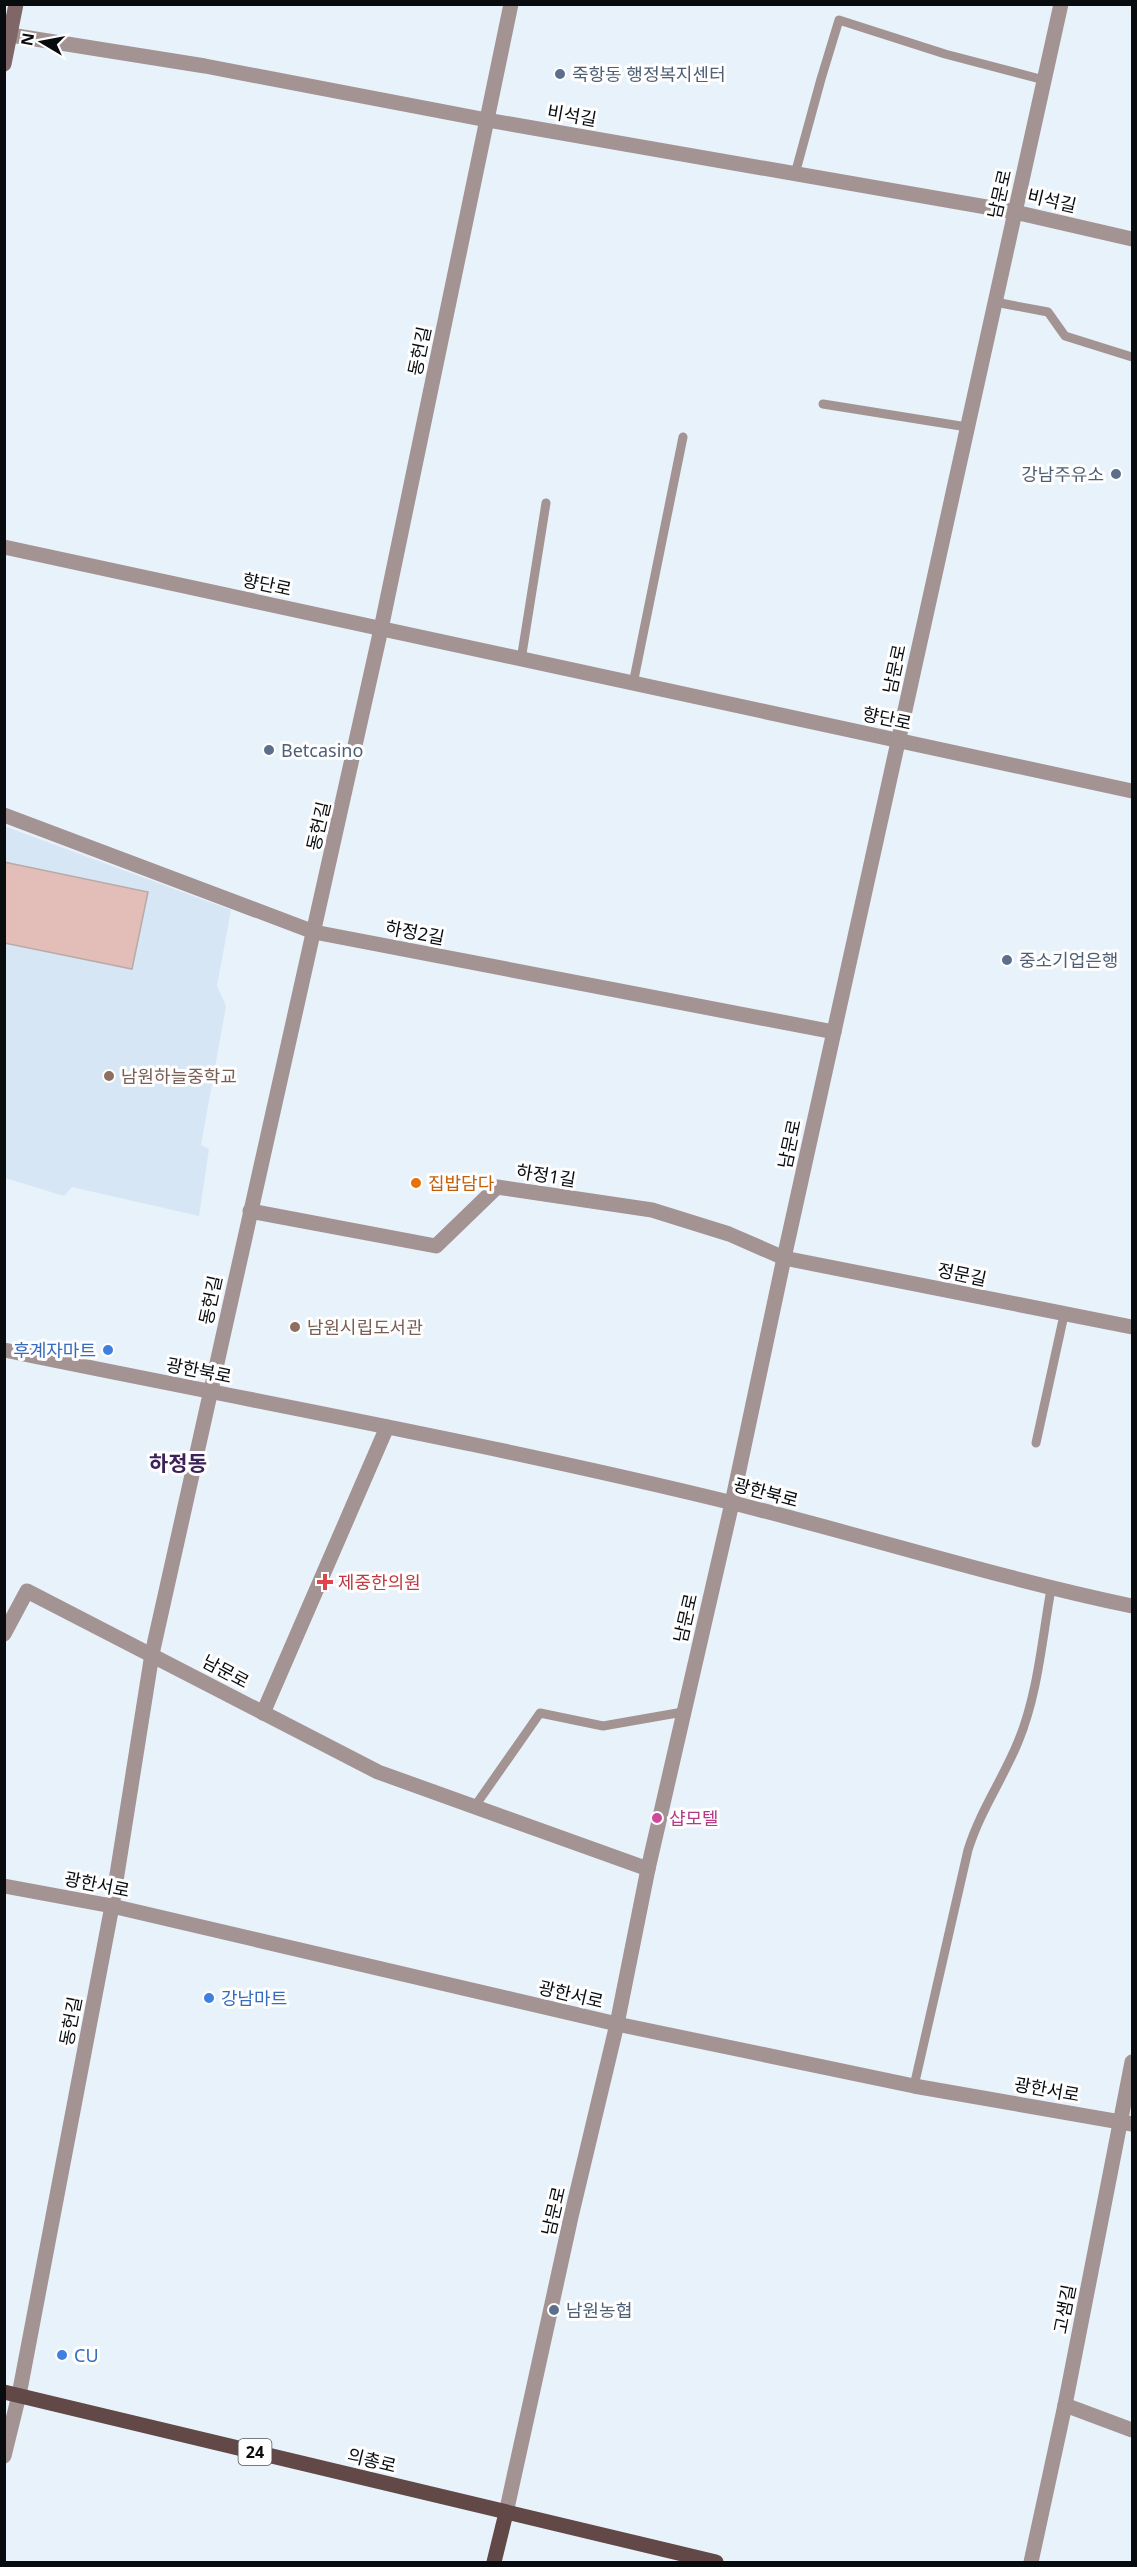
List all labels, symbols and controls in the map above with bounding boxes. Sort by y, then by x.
north arrow [12,12,72,72]
text: N [15,31,39,48]
place label: 죽항동 행정복지센터 [572,62,726,86]
marker: 죽항동 행정복지센터 [553,67,567,81]
street label: 비석길 [545,99,599,131]
street label: 남문로 [982,167,1016,221]
street label: 비석길 [1025,183,1079,217]
street label: 동헌길 [402,324,436,378]
place label: 강남주유소 [1021,462,1104,486]
marker: 강남주유소 [1109,467,1123,481]
street label: 향단로 [240,567,294,601]
street label: 남문로 [877,642,911,696]
street label: 향단로 [860,701,914,735]
place label: Betcasino [281,738,363,762]
marker: Betcasino [262,743,276,757]
street label: 동헌길 [301,799,335,853]
street label: 하정2길 [383,914,447,950]
place label: 중소기업은행 [1019,948,1118,972]
marker: 중소기업은행 [1000,953,1014,967]
place label: 남원하늘중학교 [121,1064,237,1088]
marker: 남원하늘중학교 [102,1069,116,1083]
street label: 남문로 [772,1117,806,1171]
street label: 하정1길 [514,1158,578,1192]
place label: 집밥담다 [428,1171,495,1195]
marker: 집밥담다 [409,1176,423,1190]
street label: 정문길 [935,1257,989,1291]
street label: 동헌길 [193,1273,227,1327]
place label: 남원시립도서관 [307,1315,423,1339]
marker: 남원시립도서관 [288,1320,302,1334]
place label: 후계자마트 [13,1338,96,1362]
marker: 후계자마트 [101,1343,115,1357]
street label: 광한북로 [164,1352,234,1388]
district label: 하정동 [149,1449,207,1477]
street label: 광한북로 [731,1472,801,1512]
place label: 제중한의원 [338,1570,421,1594]
marker: 제중한의원 [316,1573,334,1591]
street label: 남문로 [668,1591,702,1645]
street label: 남문로 [198,1649,254,1693]
place label: 샵모텔 [669,1806,719,1830]
marker: 샵모텔 [650,1811,664,1825]
street label: 광한서로 [62,1866,132,1902]
street label: 광한서로 [536,1975,606,2013]
place label: 강남마트 [221,1986,287,2010]
marker: 강남마트 [202,1991,216,2005]
street label: 동헌길 [53,1994,87,2048]
street label: 광한서로 [1012,2071,1082,2107]
street label: 남문로 [536,2184,570,2238]
street label: 고샘길 [1047,2282,1081,2336]
place label: 남원농협 [566,2298,632,2322]
marker: 남원농협 [547,2303,561,2317]
place label: CU [74,2343,99,2367]
marker: CU [55,2348,69,2362]
road number: 24 [238,2439,272,2465]
street label: 의총로 [345,2442,399,2478]

